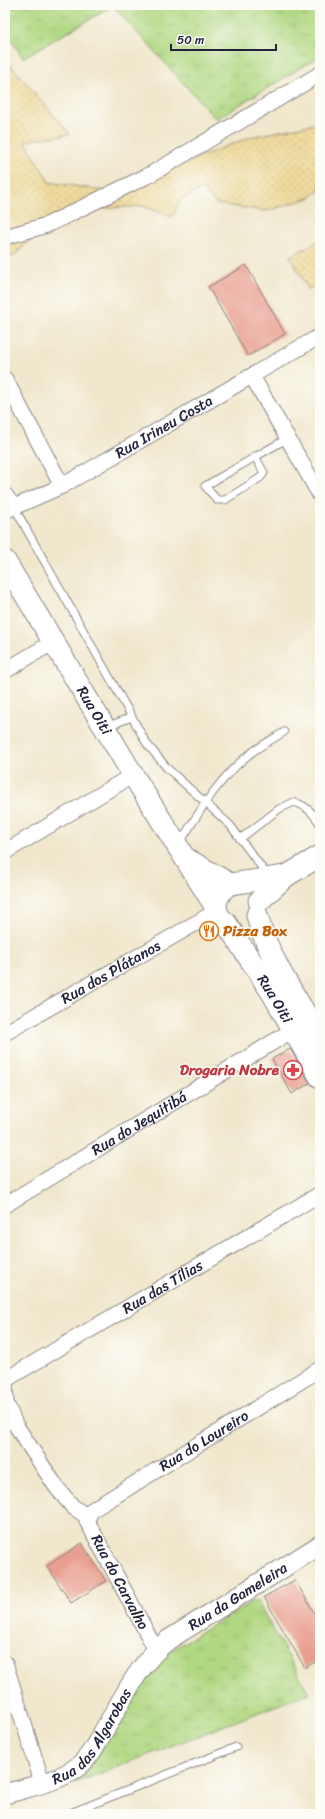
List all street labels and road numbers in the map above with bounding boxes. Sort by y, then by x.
street label: Rua Irineu Costa [110,388,218,466]
street label: Rua Oiti [70,681,120,741]
street label: Rua dos Plátanos [56,933,166,1011]
street label: Rua Oiti [250,969,300,1029]
street label: Rua do Jequitibá [86,1084,193,1163]
street label: Rua das Tílias [117,1253,208,1321]
street label: Rua do Loureiro [154,1403,254,1479]
street label: Rua do Carvalho [84,1530,156,1635]
street label: Rua da Gameleira [183,1555,293,1637]
street label: Rua das Algarobas [48,1683,139,1792]

